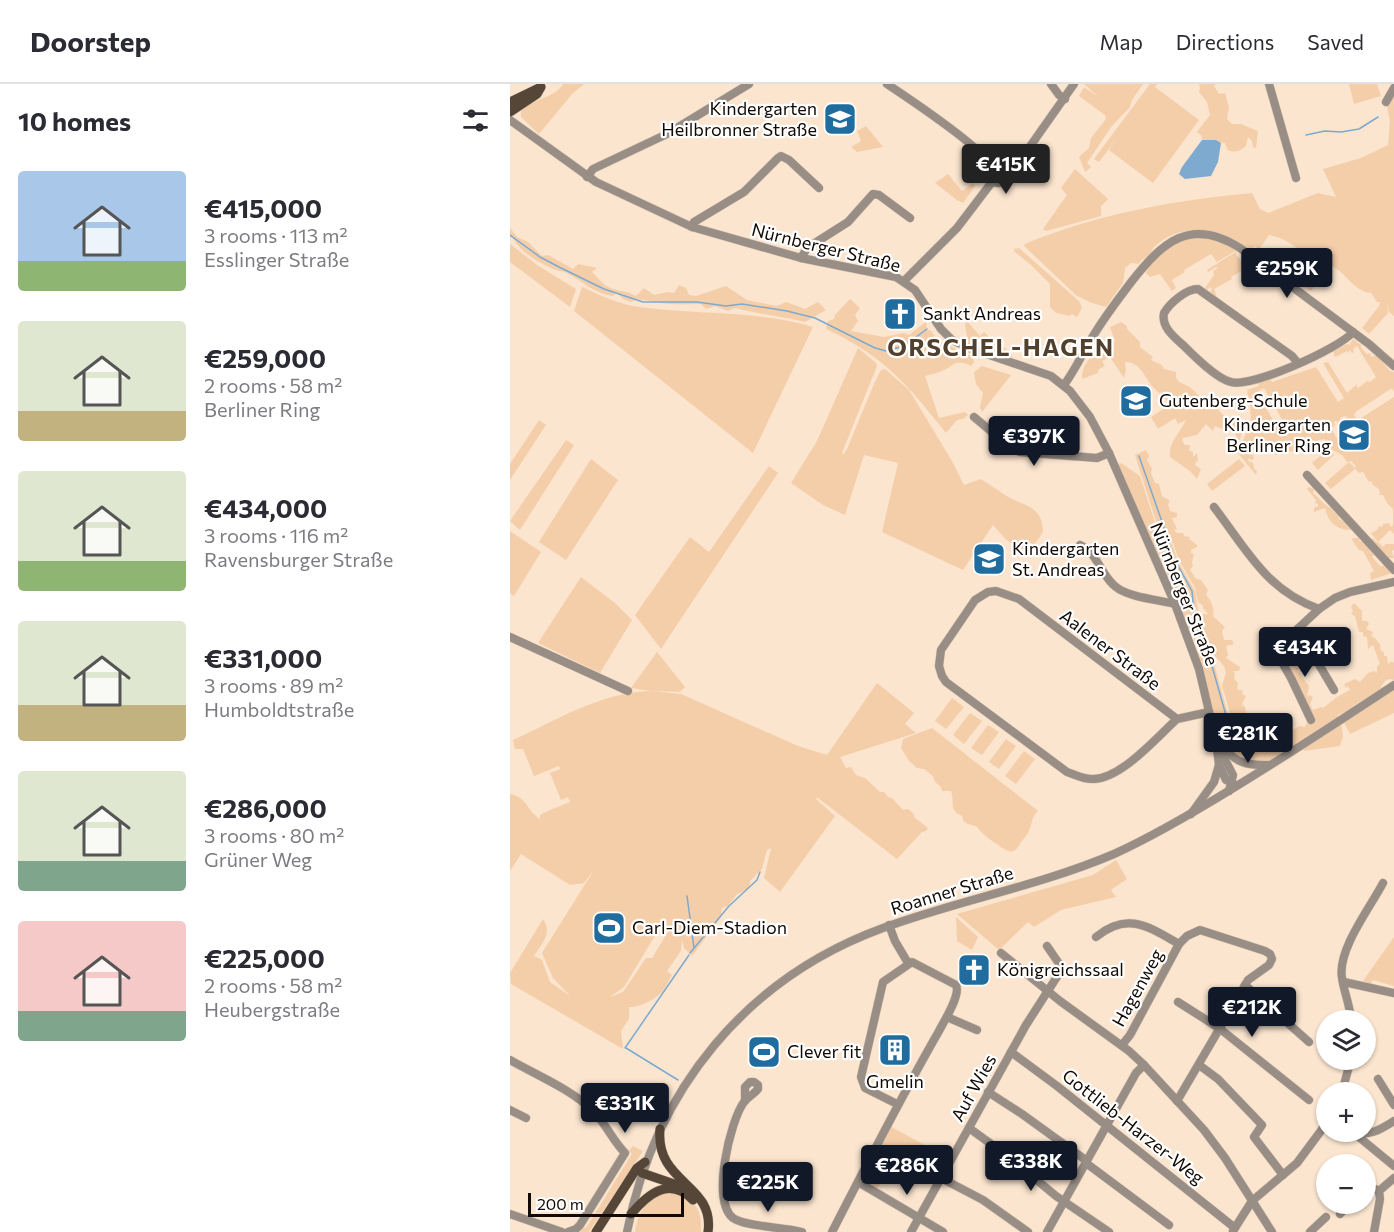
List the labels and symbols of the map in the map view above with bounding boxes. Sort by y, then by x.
place label: Kindergarten Heilbronner Straße [661,97,817,140]
school or university icon: Kindergarten Heilbronner Straße [822,101,858,137]
pin: €415K [964,144,1048,195]
street label: Nürnberger Straße [749,218,903,276]
pin: €259K [1245,248,1329,299]
church icon: Sankt Andreas [882,296,918,332]
place label: Sankt Andreas [923,302,1041,324]
district label: ORSCHEL-HAGEN [887,332,1115,361]
school or university icon: Gutenberg-Schule [1118,383,1154,419]
place label: Gutenberg-Schule [1159,389,1308,411]
place label: Kindergarten Berliner Ring [1224,413,1331,456]
pin: €397K [992,416,1076,467]
school or university icon: Kindergarten Berliner Ring [1336,417,1372,453]
street label: Nürnberger Straße [1146,519,1224,669]
place label: Kindergarten St. Andreas [1012,537,1119,580]
school or university icon: Kindergarten St. Andreas [971,541,1007,577]
street label: Aalener Straße [1056,604,1165,694]
pin: €434K [1263,627,1347,678]
pin: €281K [1206,713,1290,764]
street label: Roanner Straße [888,861,1016,919]
sports icon: Carl-Diem-Stadion [591,910,627,946]
place label: Carl-Diem-Stadion [632,916,787,938]
street label: Hagenweg [1107,945,1168,1030]
church icon: Königreichssaal [956,952,992,988]
place label: Königreichssaal [997,958,1124,980]
pin: €212K [1210,987,1294,1038]
building icon: Gmelin [877,1032,913,1068]
sports icon: Clever fit [746,1034,782,1070]
place label: Clever fit [787,1040,861,1062]
street label: Auf Wies [946,1050,1001,1125]
street label: Gottlieb-Harzer-Weg [1058,1064,1209,1189]
place label: Gmelin [866,1070,924,1092]
pin: €331K [583,1083,667,1134]
pin: €338K [989,1141,1073,1192]
pin: €286K [865,1145,949,1196]
pin: €225K [726,1162,810,1213]
scale bar [528,1190,684,1218]

